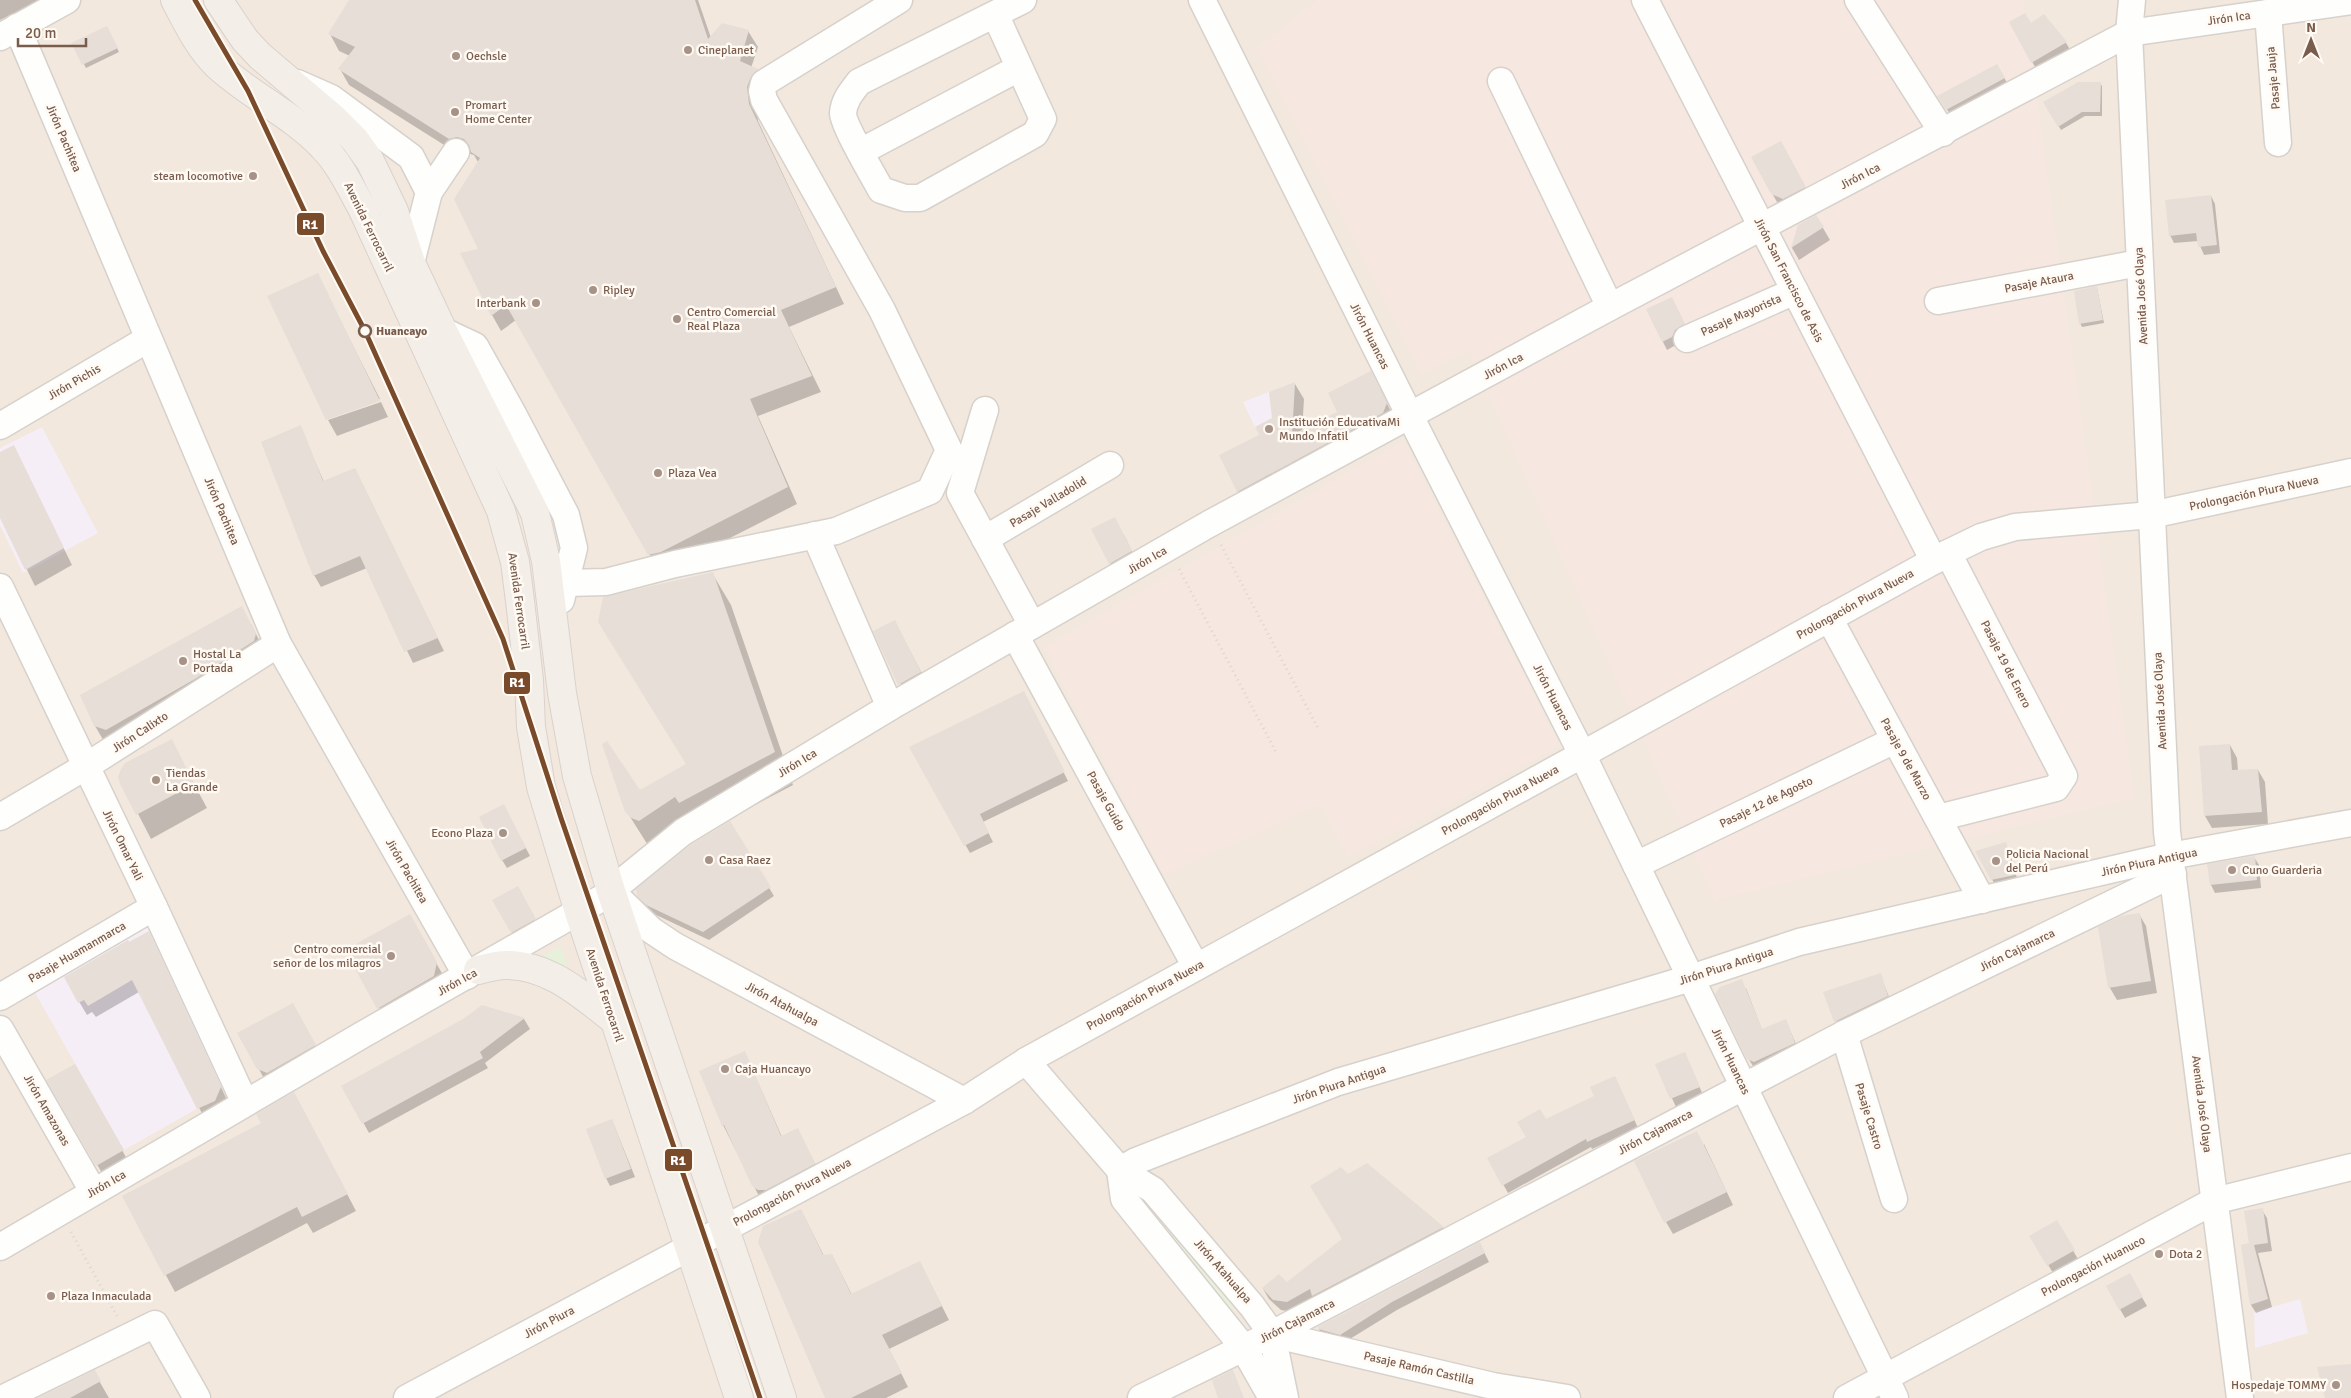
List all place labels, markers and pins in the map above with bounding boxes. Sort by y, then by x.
place label: Cineplanet [698,43,754,58]
marker: Cineplanet [682,44,694,56]
place label: Oechsle [466,49,507,64]
marker: Oechsle [450,50,462,62]
place label: Promart Home Center [465,98,532,127]
marker: Promart Home Center [449,106,461,118]
place label: steam locomotive [153,169,243,184]
marker: steam locomotive [247,170,259,182]
place label: Ripley [603,283,635,298]
marker: Ripley [587,284,599,296]
place label: Interbank [476,296,526,311]
marker: Interbank [530,297,542,309]
place label: Centro Comercial Real Plaza [687,305,776,334]
marker: Centro Comercial Real Plaza [671,313,683,325]
marker: Huancayo [358,324,372,338]
place label: Huancayo [376,324,427,339]
place label: Institución EducativaMi Mundo Infatil [1279,415,1400,444]
marker: Institución EducativaMi Mundo Infatil [1263,423,1275,435]
place label: Plaza Vea [668,466,717,481]
marker: Plaza Vea [652,467,664,479]
place label: Hostal La Portada [193,647,241,676]
marker: Hostal La Portada [177,655,189,667]
place label: Tiendas La Grande [166,766,218,795]
marker: Tiendas La Grande [150,774,162,786]
place label: Econo Plaza [431,826,493,841]
marker: Econo Plaza [497,827,509,839]
place label: Policia Nacional del Perú [2006,847,2089,876]
place label: Casa Raez [719,853,771,868]
marker: Casa Raez [703,854,715,866]
marker: Policia Nacional del Perú [1990,855,2002,867]
place label: Cuno Guarderia [2242,863,2322,878]
marker: Cuno Guarderia [2226,864,2238,876]
place label: Centro comercial señor de los milagros [273,942,381,971]
marker: Centro comercial señor de los milagros [385,950,397,962]
place label: Caja Huancayo [735,1062,811,1077]
marker: Caja Huancayo [719,1063,731,1075]
place label: Dota 2 [2169,1247,2202,1262]
marker: Dota 2 [2153,1248,2165,1260]
place label: Plaza Inmaculada [61,1289,151,1304]
marker: Plaza Inmaculada [45,1290,57,1302]
place label: Hospedaje TOMMY [2231,1378,2326,1393]
marker: Hospedaje TOMMY [2330,1379,2342,1391]

